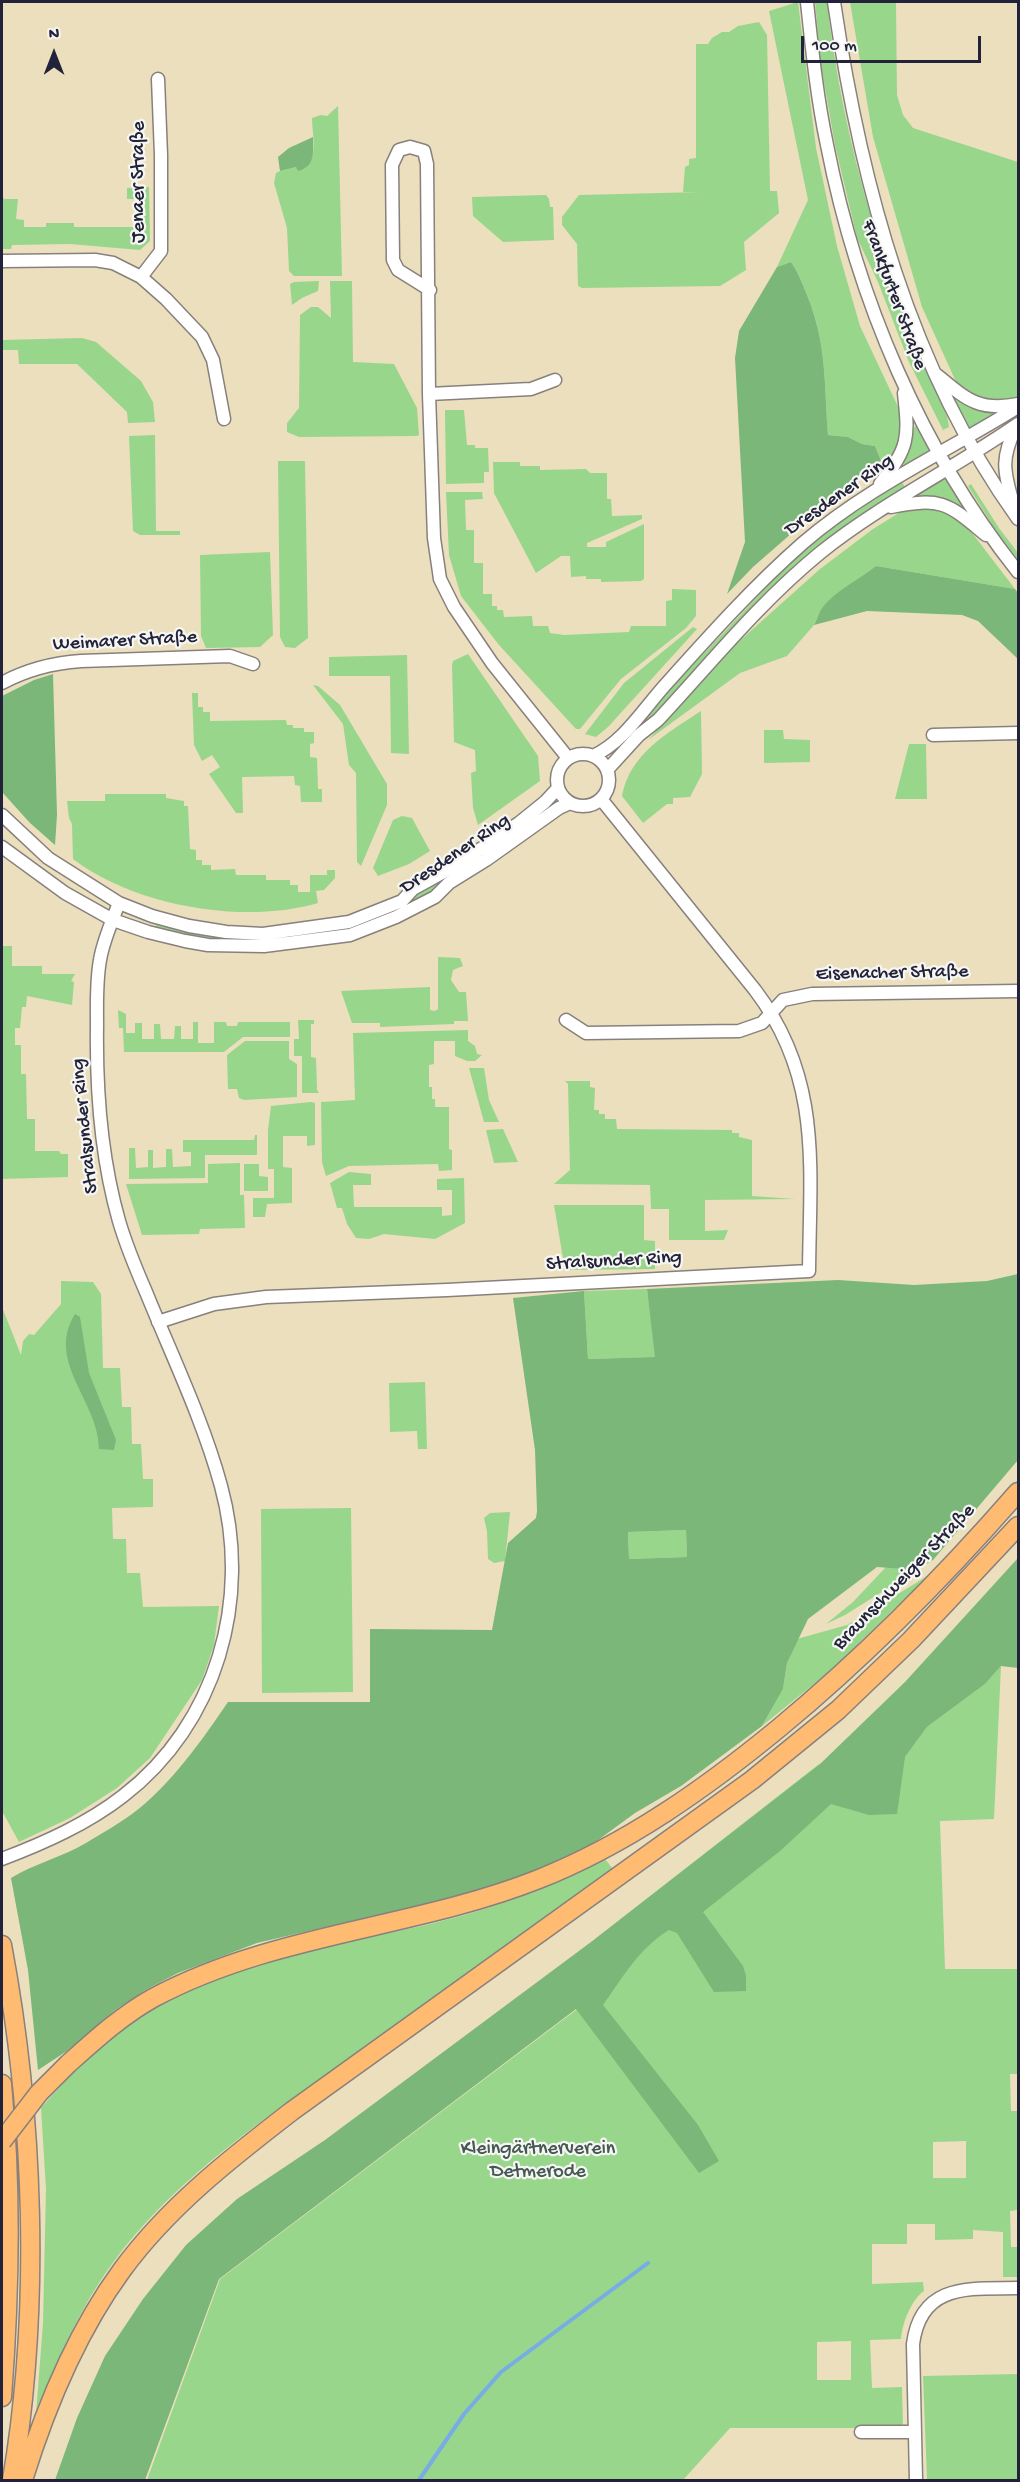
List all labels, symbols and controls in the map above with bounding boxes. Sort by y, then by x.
north arrow [24,24,84,84]
scale bar [804,24,984,62]
text: N [49,26,59,45]
text: 100 m [812,36,857,57]
street label: Jenaer Straße [128,121,152,243]
street label: Frankfurter Straße [855,217,931,373]
street label: Dresdener Ring [781,450,899,542]
street label: Weimarer Straße [52,626,198,658]
street label: Dresdener Ring [397,809,515,901]
street label: Eisenacher Straße [815,961,969,987]
street label: Stralsunder Ring [67,1057,105,1195]
street label: Stralsunder Ring [546,1246,682,1278]
street label: Braunschweiger Straße [829,1500,981,1656]
park label: Kleingärtnerverein Detmerode [461,2138,615,2185]

